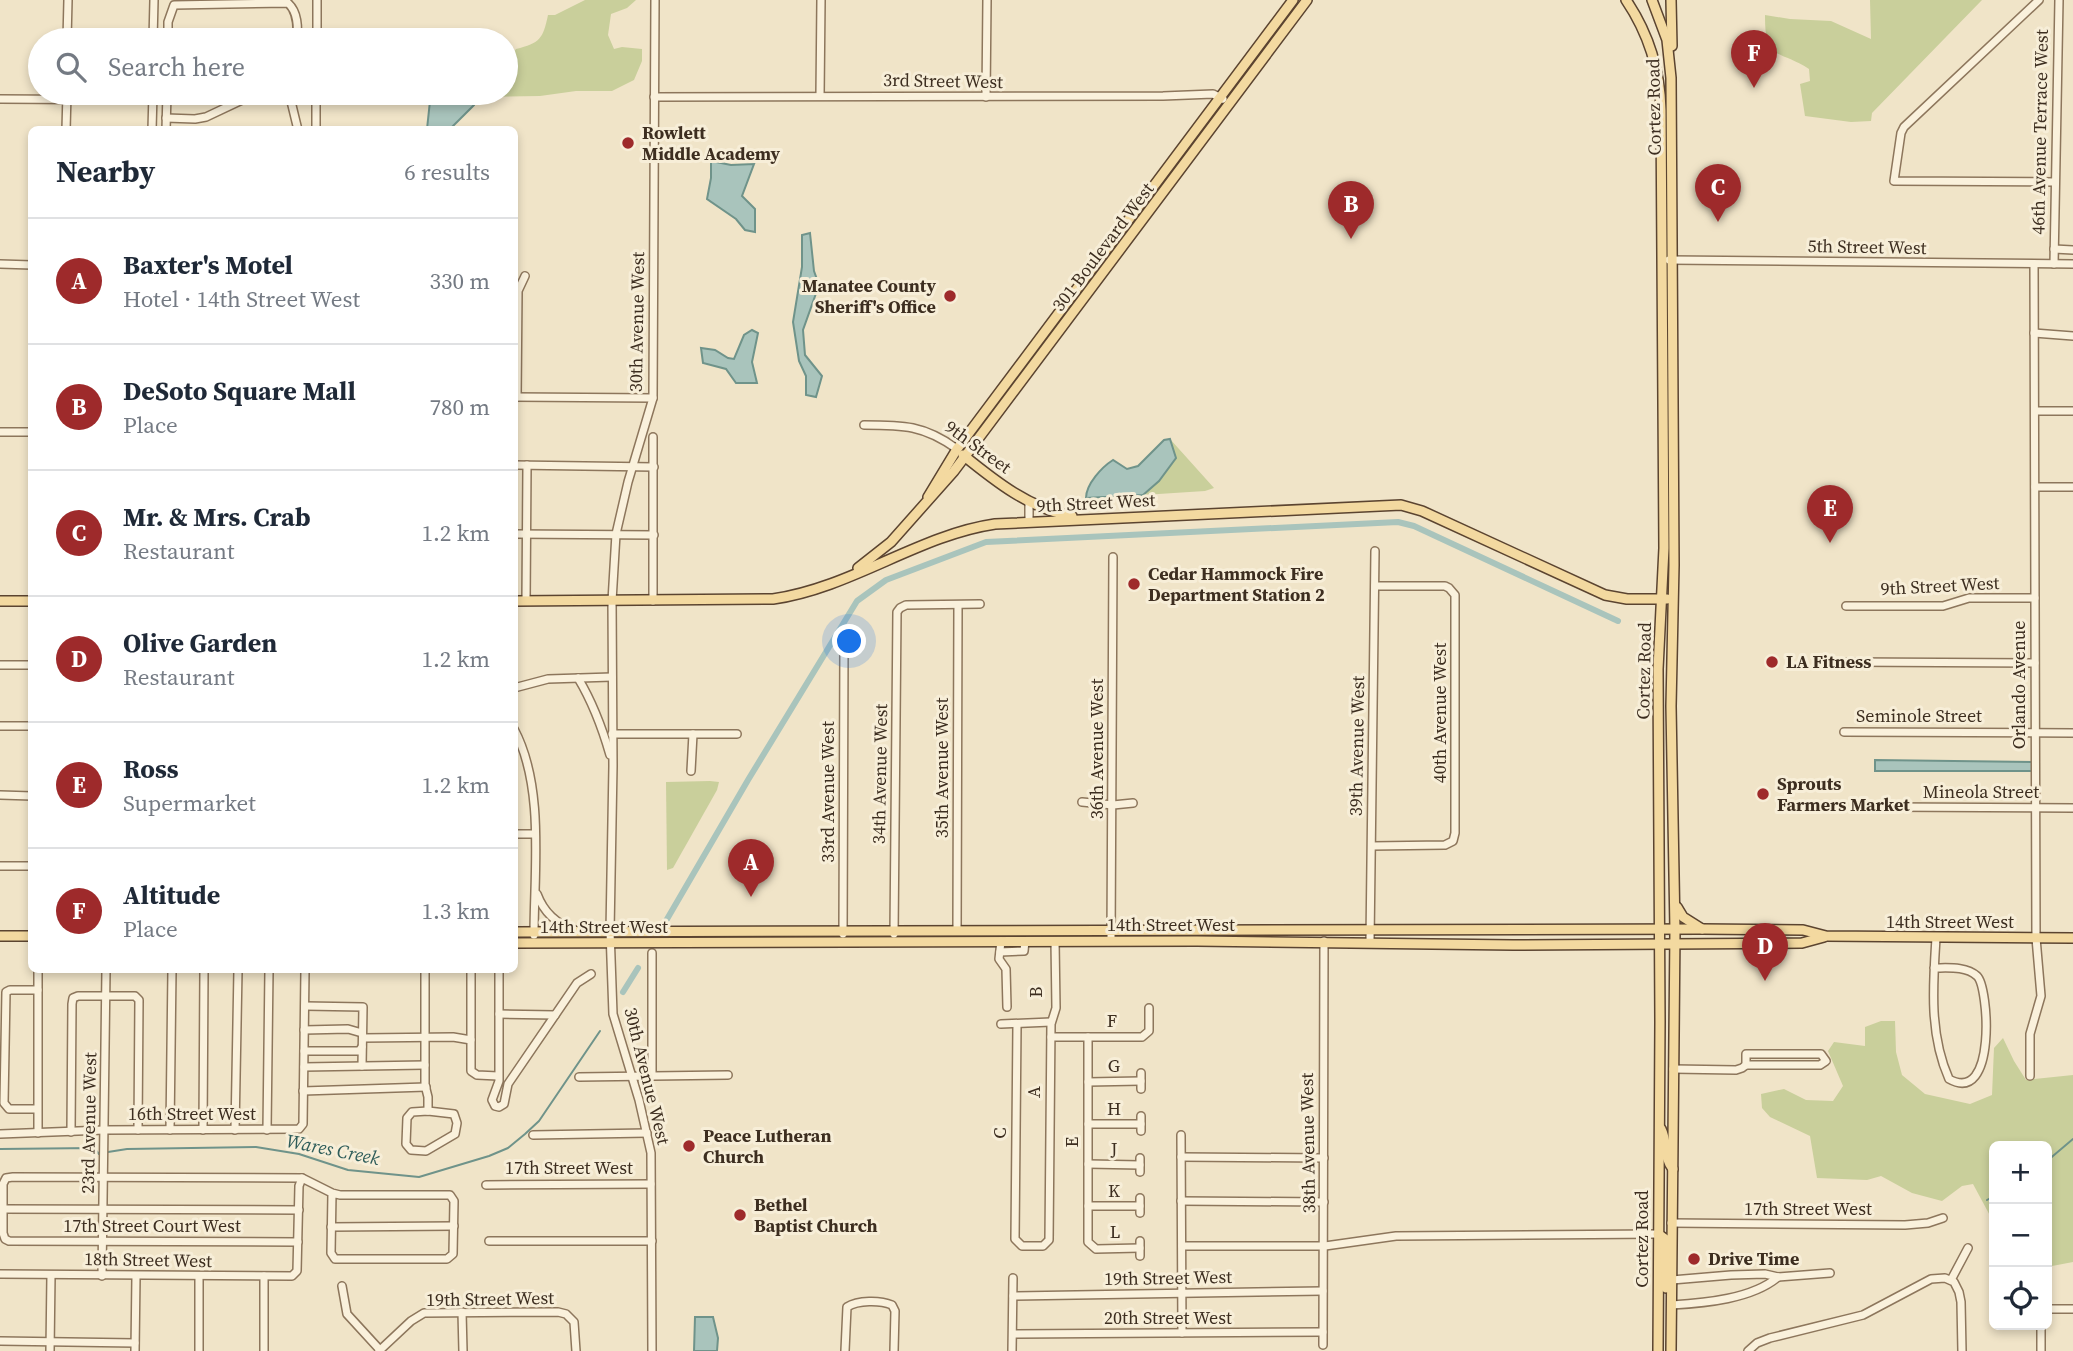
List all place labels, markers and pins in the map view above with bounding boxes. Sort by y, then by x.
pin: F [1731,30,1777,88]
place label: Rowlett Middle Academy [642,120,781,166]
marker: Rowlett Middle Academy [620,135,636,151]
pin: C [1695,164,1741,222]
pin: B [1328,181,1374,239]
place label: Manatee County Sheriff's Office [802,273,936,319]
marker: Manatee County Sheriff's Office [942,288,958,304]
pin: E [1807,485,1853,543]
place label: Cedar Hammock Fire Department Station 2 [1148,561,1325,607]
marker: Cedar Hammock Fire Department Station 2 [1126,576,1142,592]
place label: LA Fitness [1786,649,1871,674]
marker: LA Fitness [1764,654,1780,670]
place label: Sprouts Farmers Market [1777,771,1910,817]
marker: Sprouts Farmers Market [1755,786,1771,802]
pin: A [728,839,774,897]
pin: D [1742,923,1788,981]
place label: Peace Lutheran Church [703,1123,831,1169]
marker: Peace Lutheran Church [681,1138,697,1154]
place label: Bethel Baptist Church [754,1192,878,1238]
marker: Bethel Baptist Church [732,1207,748,1223]
place label: Drive Time [1708,1246,1799,1271]
marker: Drive Time [1686,1251,1702,1267]

